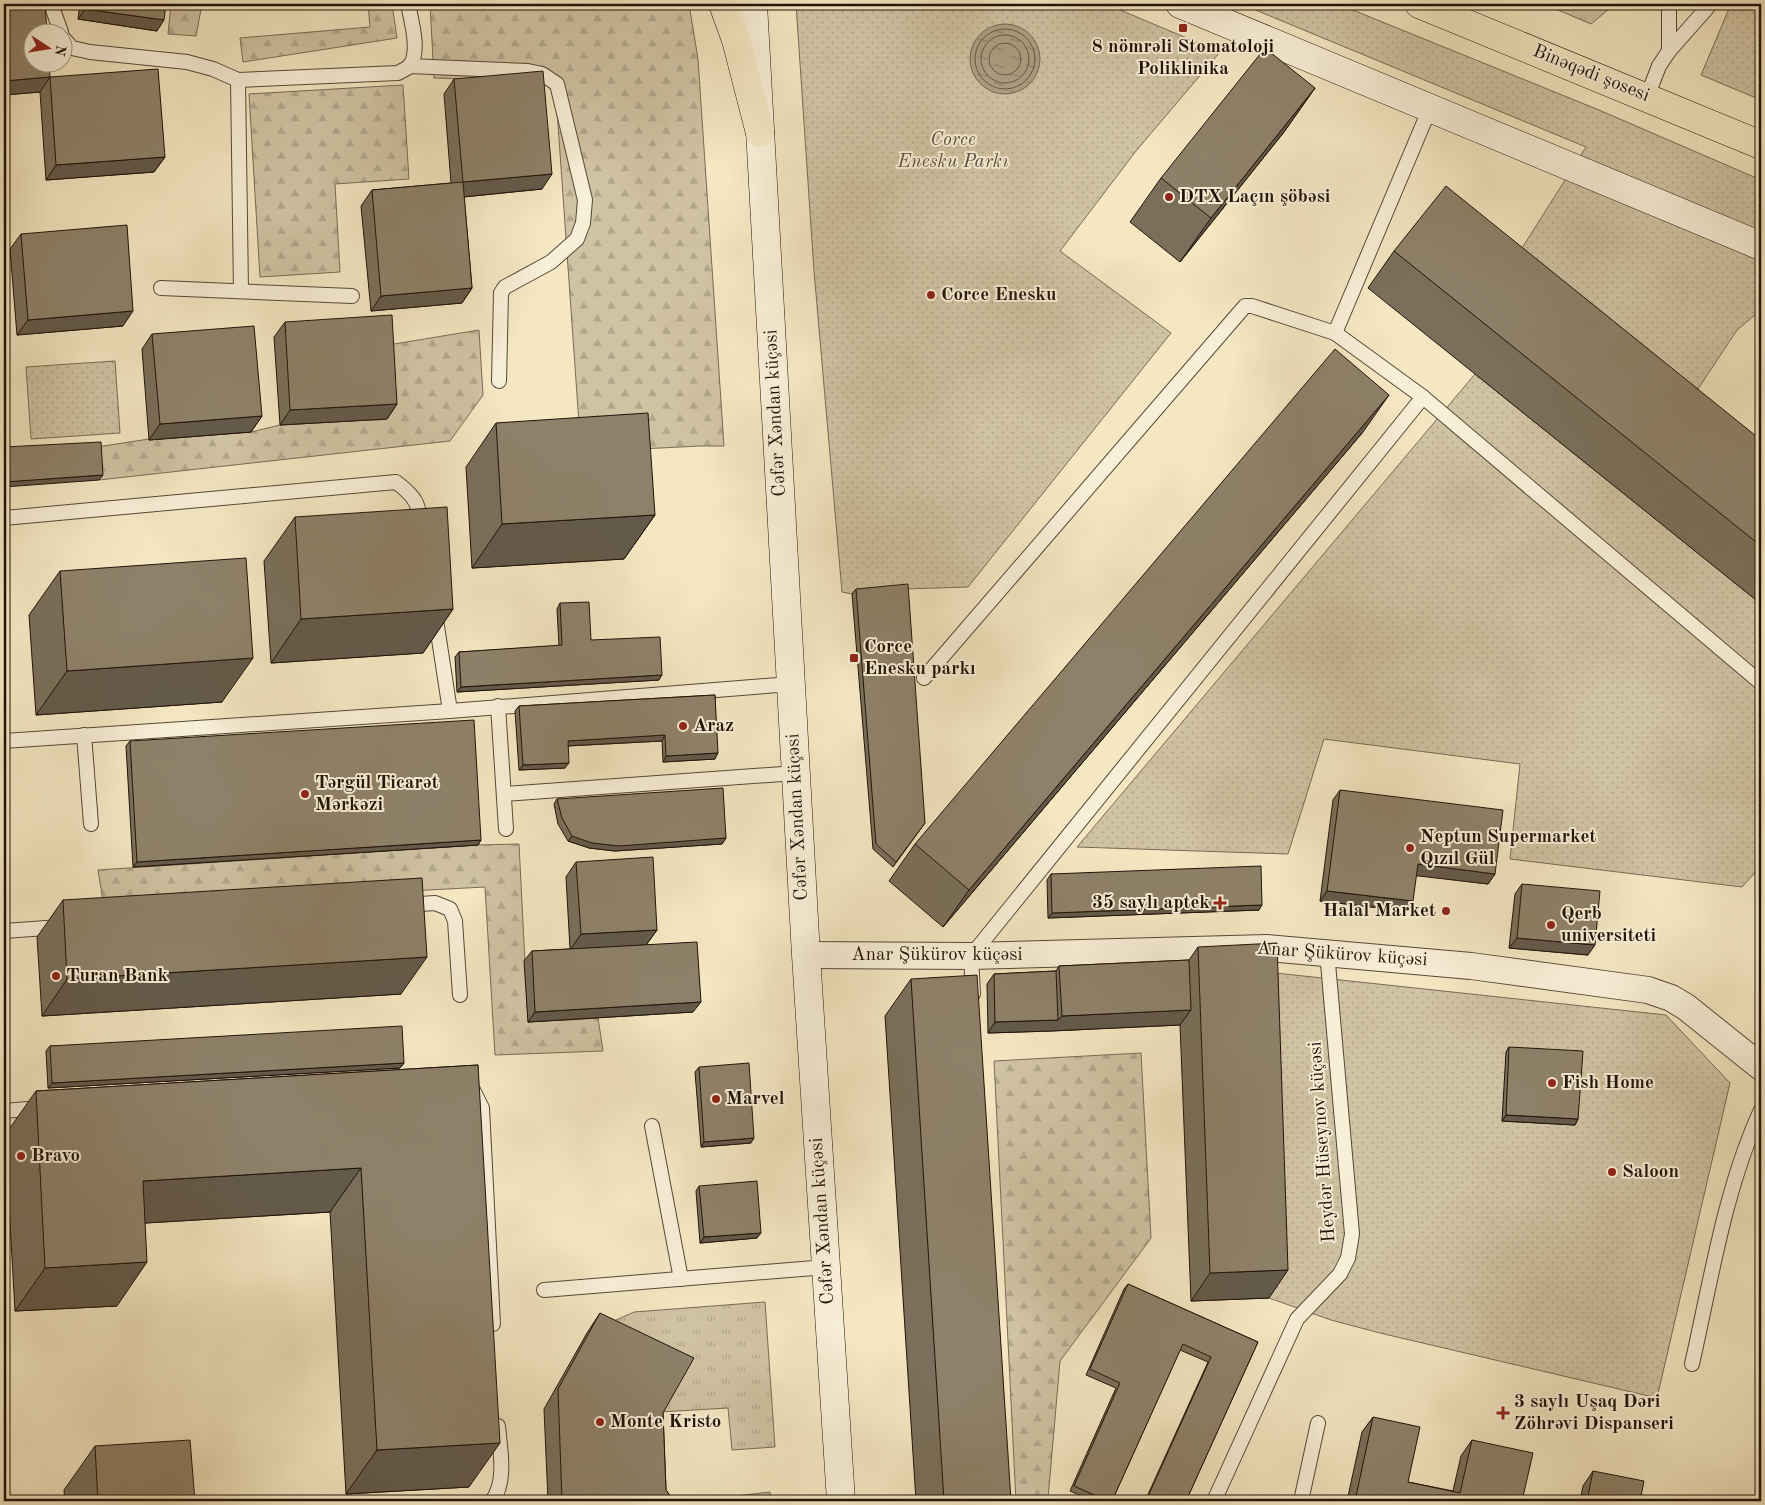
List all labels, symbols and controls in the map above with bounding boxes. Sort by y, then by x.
north arrow [22,22,72,72]
marker: 8 nömrəli Stomatoloji Poliklinika [1177,22,1189,34]
place label: 8 nömrəli Stomatoloji Poliklinika [1092,38,1275,79]
street label: Binəqədi şosesi [1530,42,1652,106]
text: N [52,44,68,57]
park label: Corce Enesku Parkı [896,131,1009,172]
place label: DTX Laçın şöbəsi [1179,188,1331,207]
marker: DTX Laçın şöbəsi [1163,191,1175,203]
place label: Corce Enesku [941,286,1056,305]
marker: Corce Enesku [925,289,937,301]
street label: Cəfər Xəndan küçəsi [762,329,790,497]
place label: Corce Enesku parkı [864,638,976,679]
marker: Corce Enesku parkı [848,652,860,664]
place label: Araz [693,717,734,736]
marker: Araz [677,720,689,732]
street label: Cəfər Xəndan küçəsi [784,733,812,901]
place label: Tərgül Ticarət Mərkəzi [315,774,439,815]
marker: Tərgül Ticarət Mərkəzi [299,788,311,800]
place label: Neptun Supermarket Qızıl Gül [1420,828,1597,869]
marker: Neptun Supermarket Qızıl Gül [1404,842,1416,854]
place label: 35 saylı aptek [1092,894,1210,913]
marker: 35 saylı aptek [1214,897,1226,909]
place label: Halal Market [1323,902,1436,921]
marker: Halal Market [1440,905,1452,917]
place label: Qerb universiteti [1561,905,1656,946]
marker: Qerb universiteti [1545,919,1557,931]
street label: Anar Şükürov küçəsi [1256,940,1428,970]
street label: Anar Şükürov küçəsi [851,946,1023,965]
place label: Turan Bank [66,967,169,986]
marker: Turan Bank [50,970,62,982]
street label: Heydər Hüseynov küçəsi [1306,1041,1340,1243]
place label: Fish Home [1562,1074,1654,1093]
marker: Fish Home [1546,1077,1558,1089]
place label: Marvel [726,1090,785,1109]
marker: Marvel [710,1093,722,1105]
street label: Cəfər Xəndan küçəsi [808,1137,838,1305]
place label: Bravo [31,1147,80,1166]
marker: Bravo [15,1150,27,1162]
place label: Saloon [1622,1163,1679,1182]
marker: Saloon [1606,1166,1618,1178]
place label: 3 saylı Uşaq Dəri Zöhrəvi Dispanseri [1514,1393,1674,1434]
marker: 3 saylı Uşaq Dəri Zöhrəvi Dispanseri [1496,1406,1510,1420]
place label: Monte Kristo [610,1413,721,1432]
marker: Monte Kristo [594,1416,606,1428]

